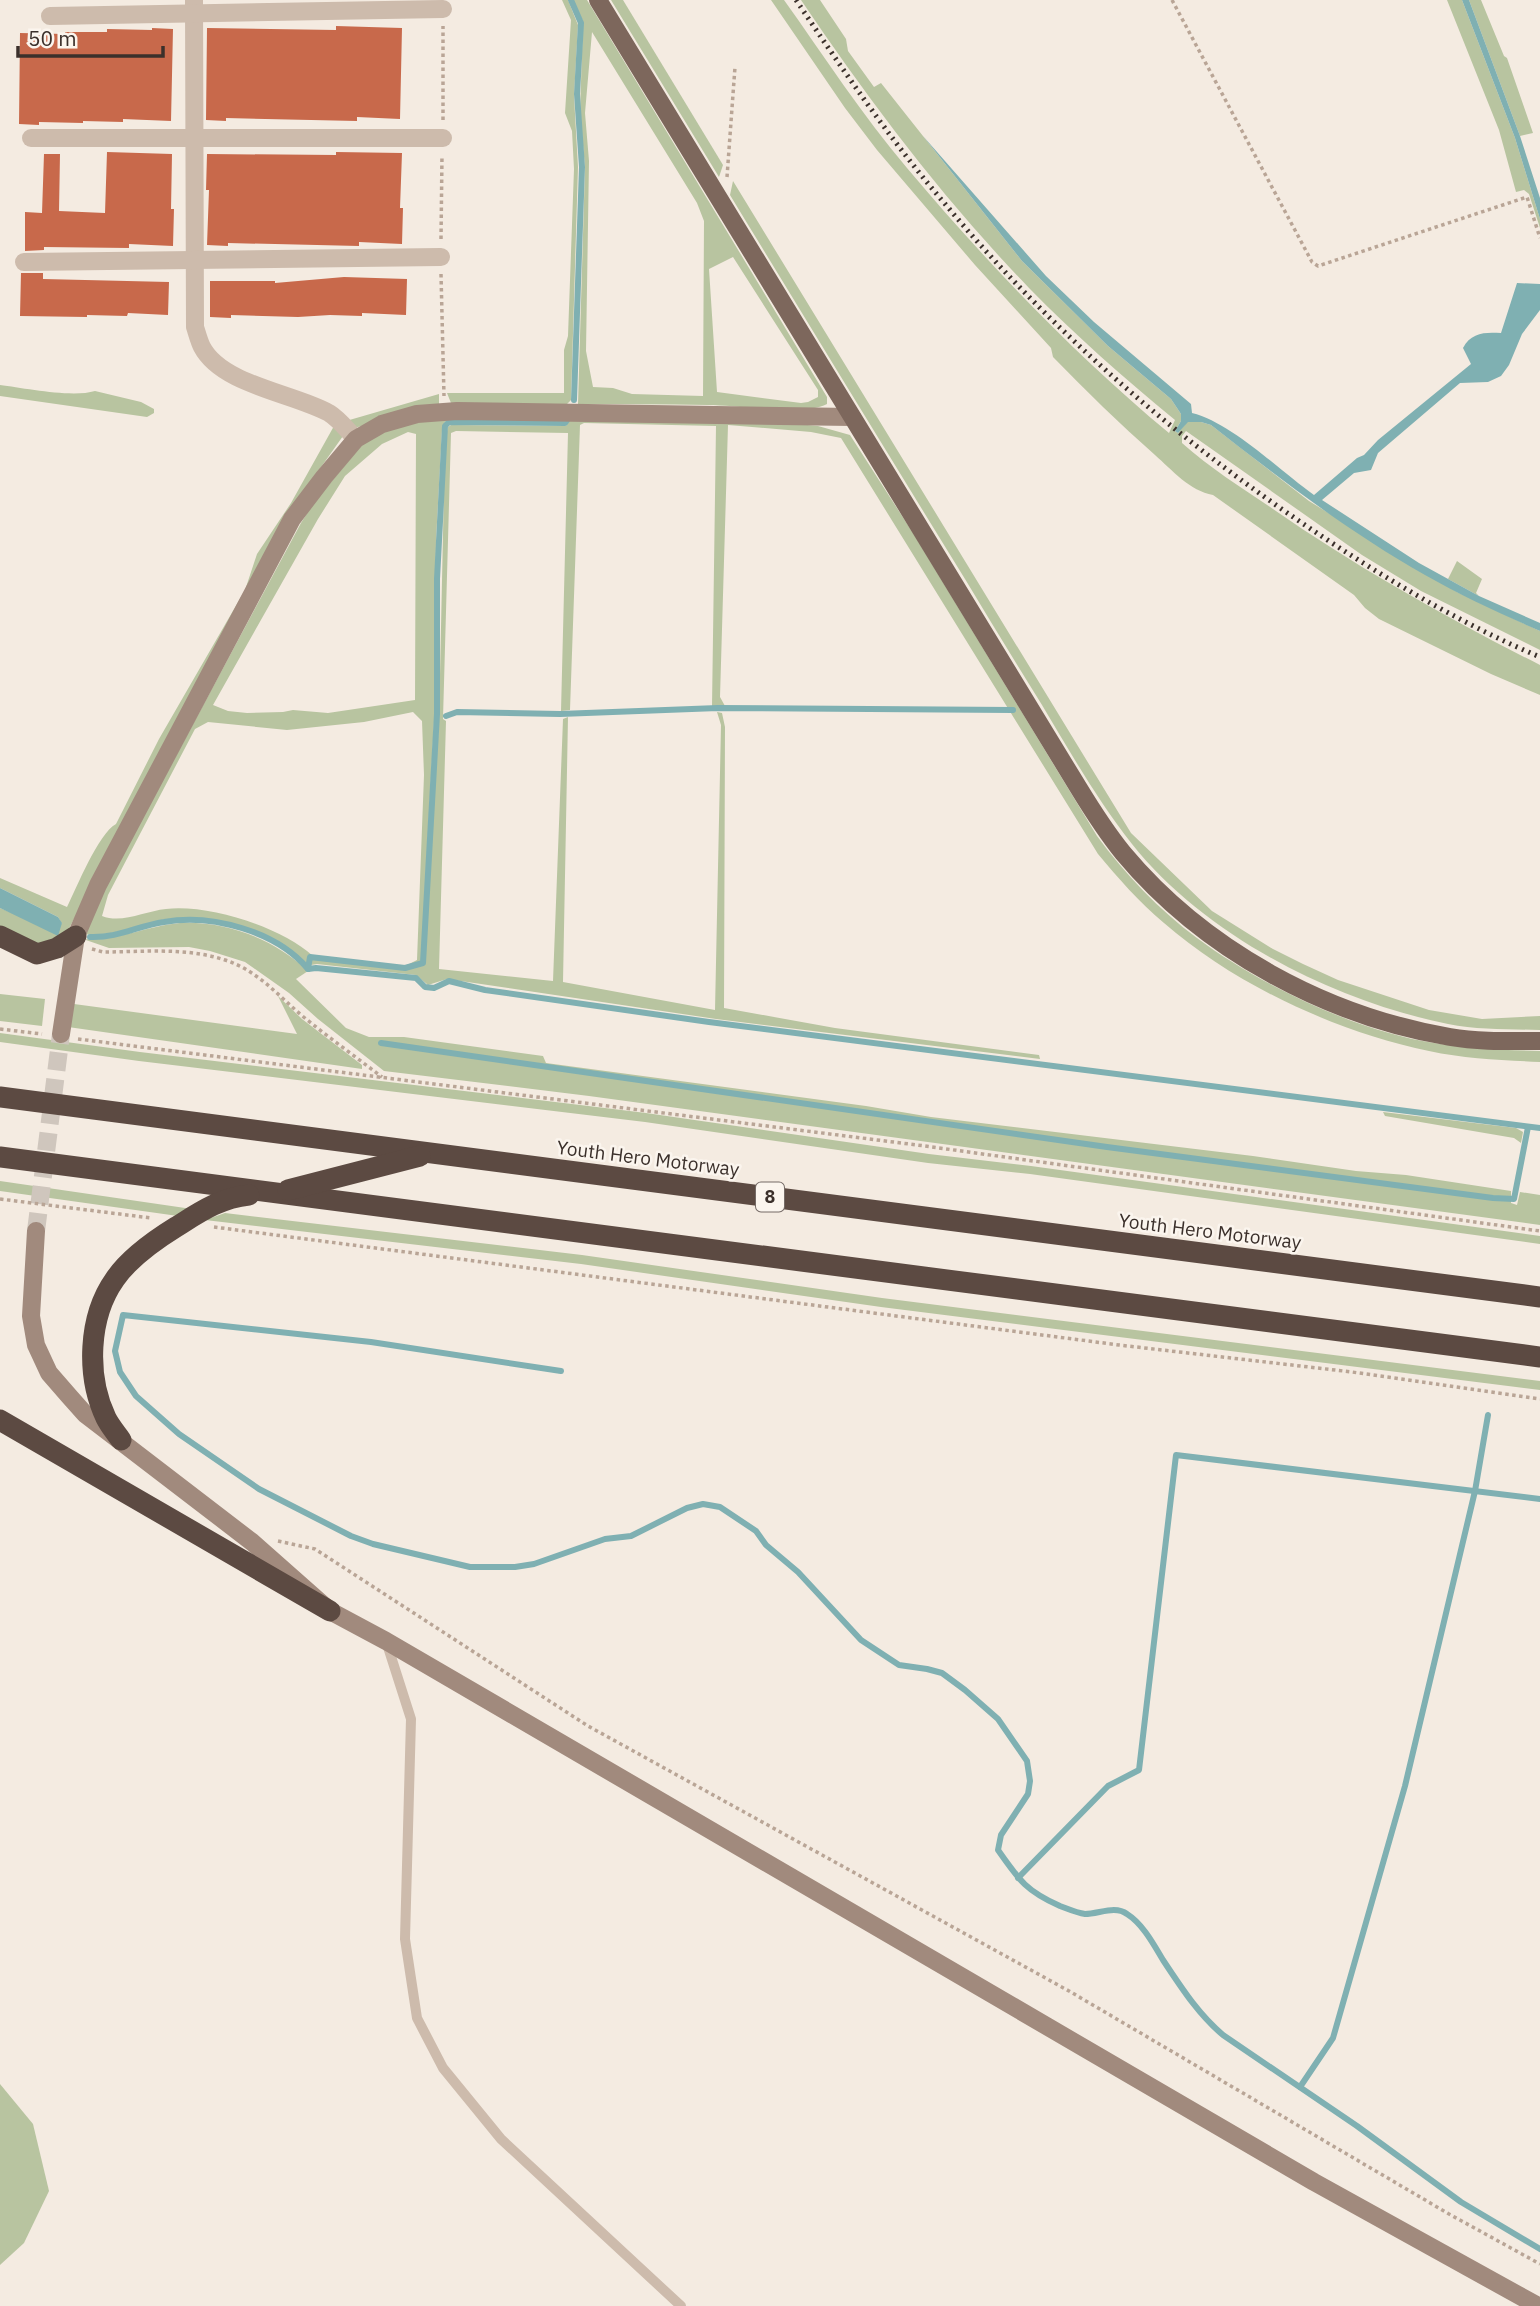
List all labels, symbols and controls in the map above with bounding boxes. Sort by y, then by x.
scale bar [18,14,163,58]
text: 50 m [28,24,77,52]
street label: Youth Hero Motorway [555,1135,741,1181]
road number: 8 [756,1182,784,1212]
street label: Youth Hero Motorway [1117,1208,1303,1254]

